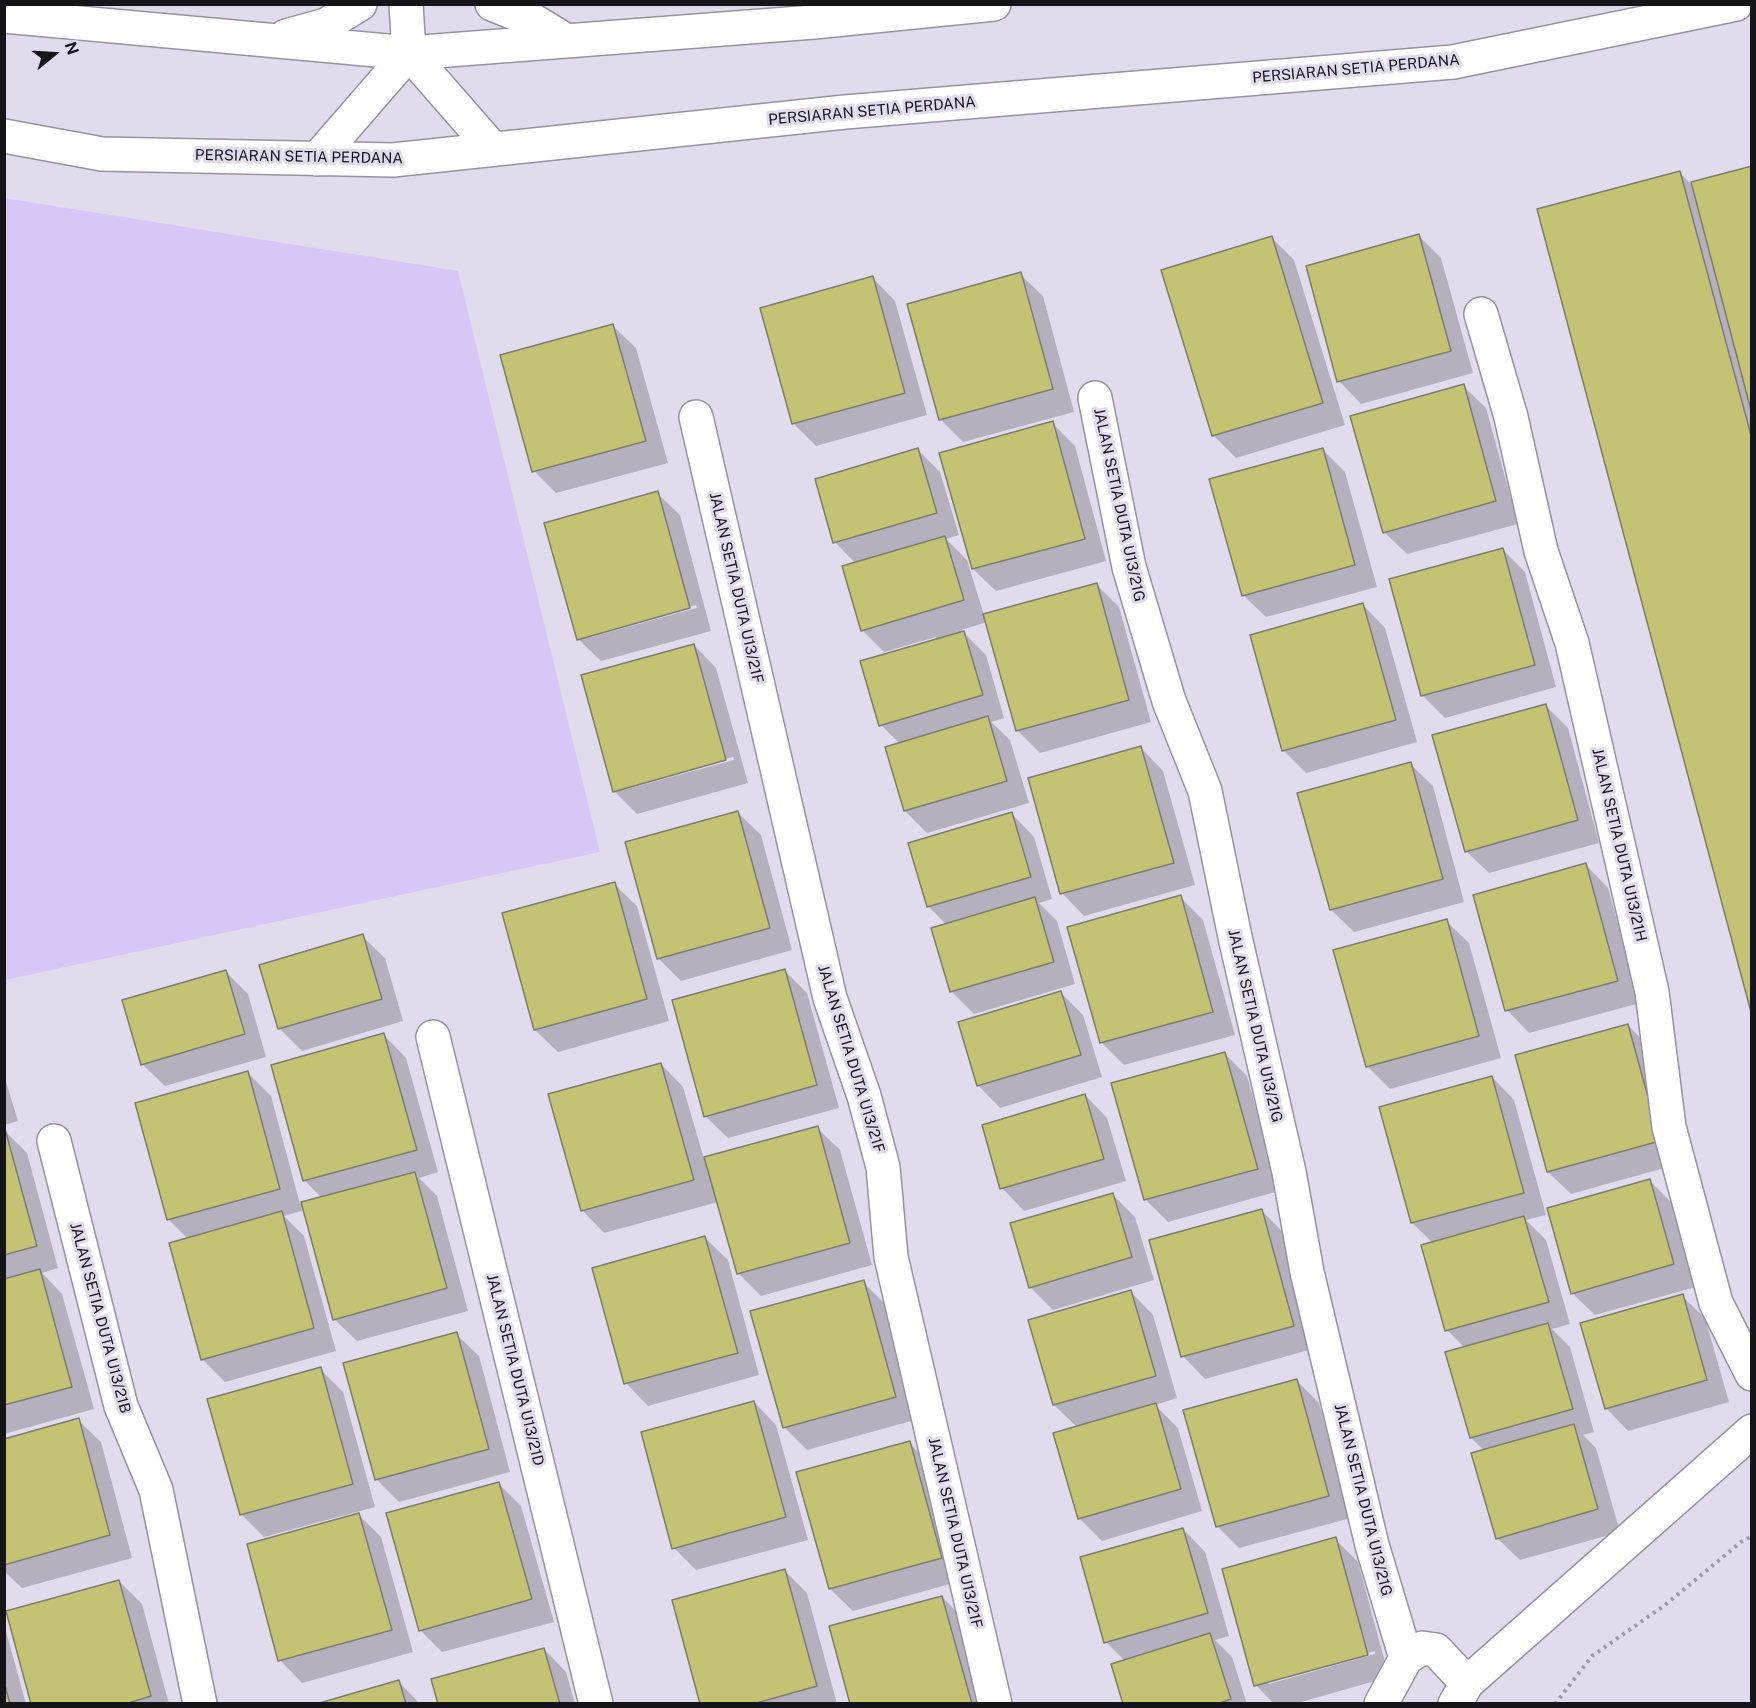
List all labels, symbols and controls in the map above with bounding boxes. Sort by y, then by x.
north arrow [24,24,84,84]
text: N [61,39,83,57]
street label: PERSIARAN SETIA PERDANA [1252,51,1460,87]
street label: PERSIARAN SETIA PERDANA [768,93,976,129]
street label: PERSIARAN SETIA PERDANA [195,146,403,168]
street label: JALAN SETIA DUTA U13/21G [1090,406,1148,604]
street label: JALAN SETIA DUTA U13/21F [705,491,767,685]
street label: JALAN SETIA DUTA U13/21H [1588,746,1650,944]
street label: JALAN SETIA DUTA U13/21G [1224,928,1286,1124]
street label: JALAN SETIA DUTA U13/21F [814,963,888,1155]
street label: JALAN SETIA DUTA U13/21B [66,1221,134,1415]
street label: JALAN SETIA DUTA U13/21D [482,1272,548,1468]
street label: JALAN SETIA DUTA U13/21G [1330,1402,1396,1598]
street label: JALAN SETIA DUTA U13/21F [924,1436,986,1630]

